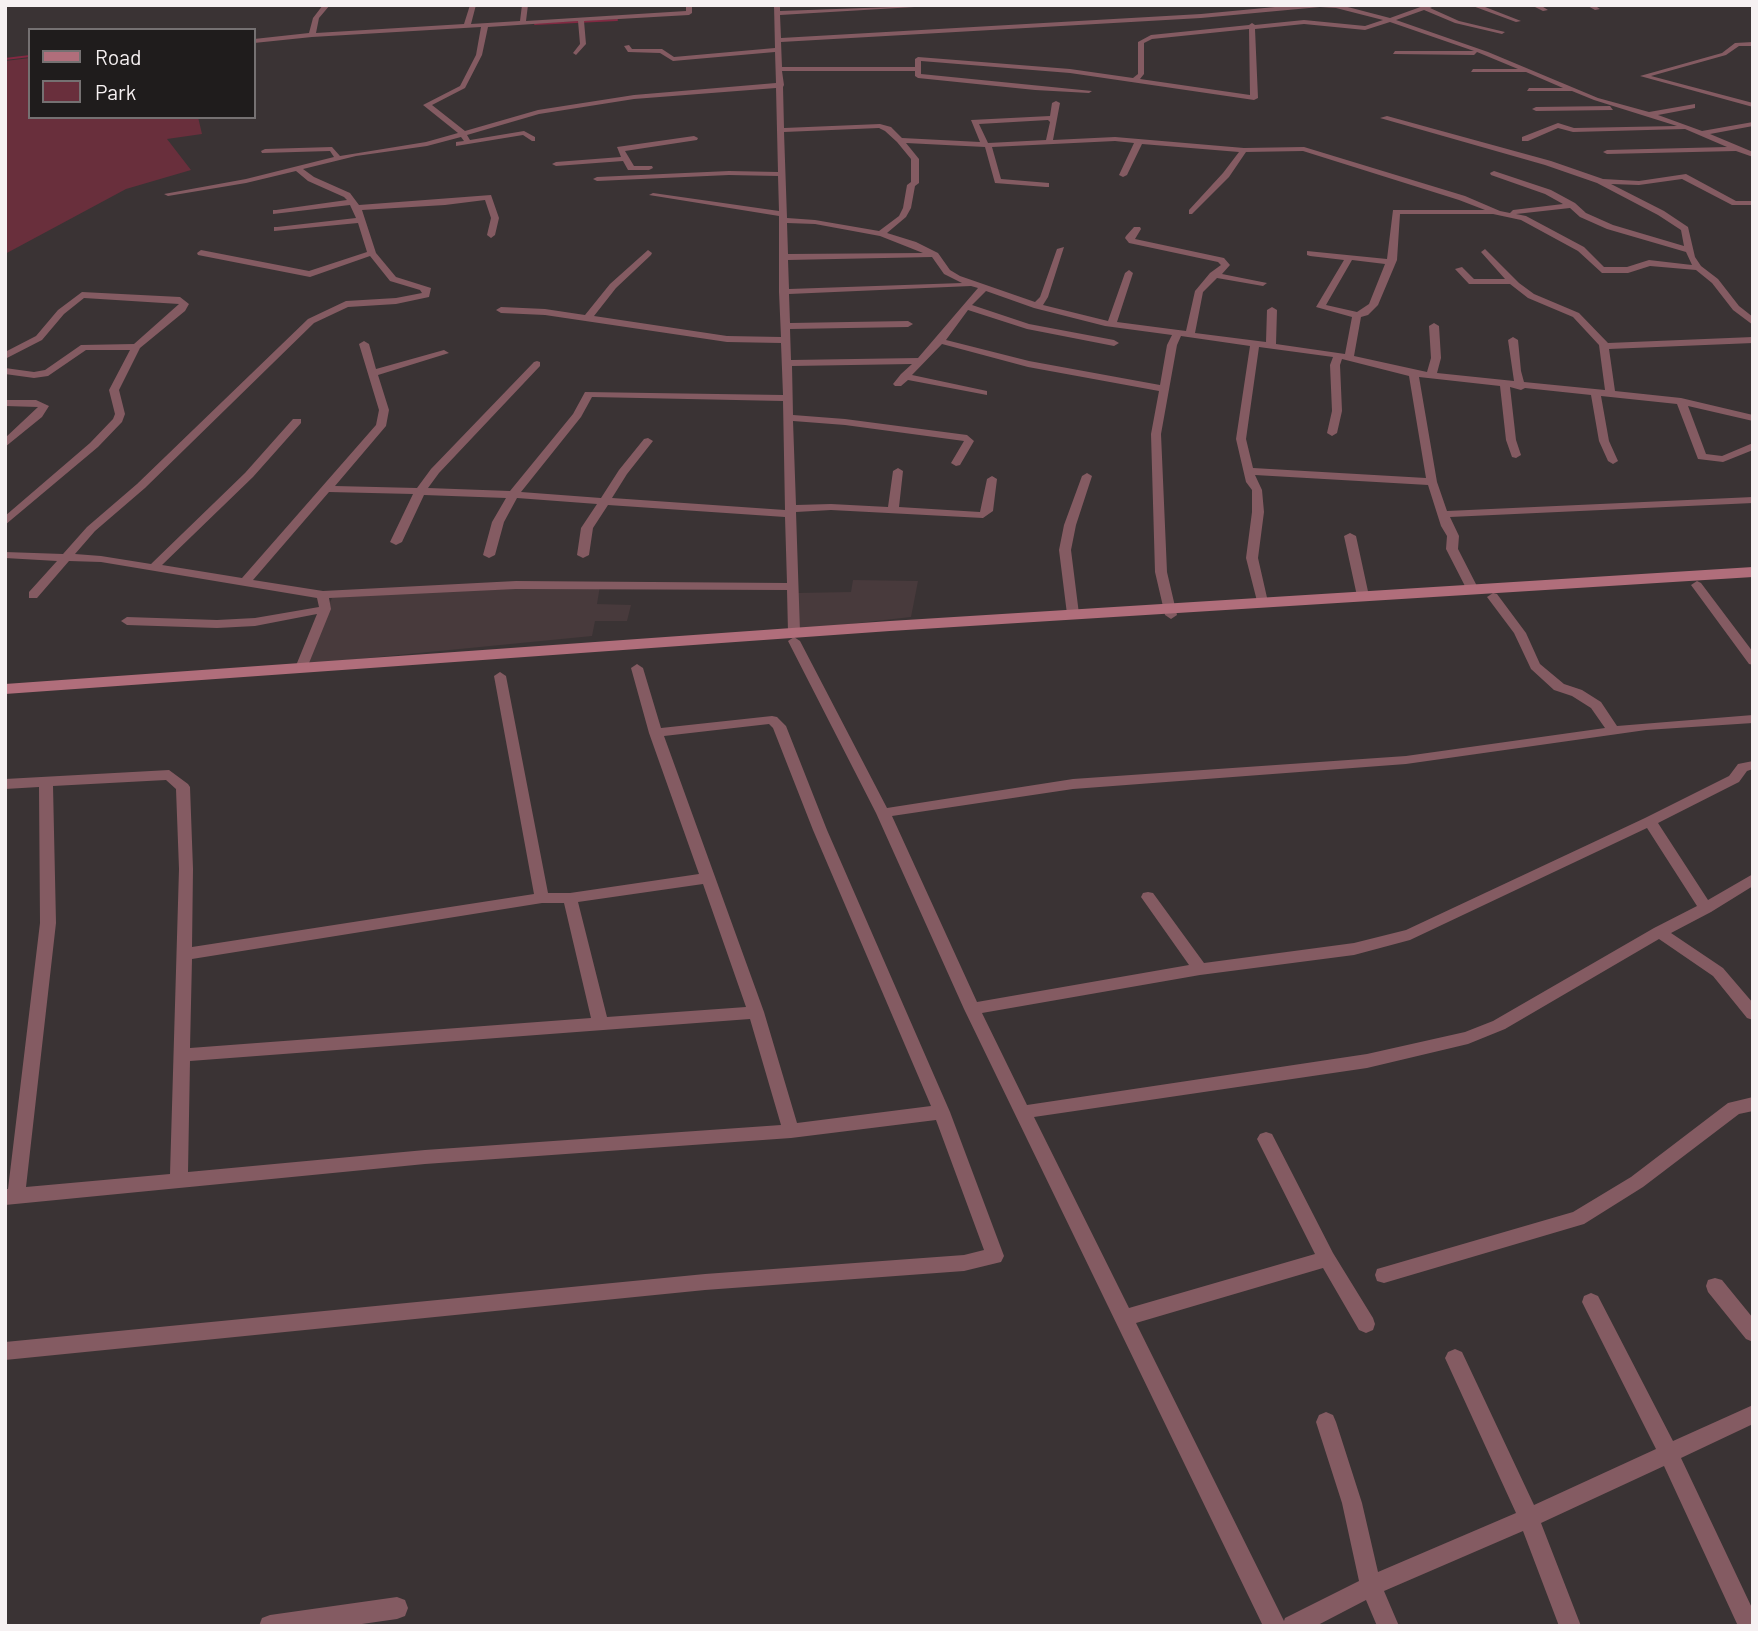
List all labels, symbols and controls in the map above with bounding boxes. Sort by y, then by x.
legend [28,28,256,119]
text: Road [95,44,141,69]
text: Park [95,79,136,104]

